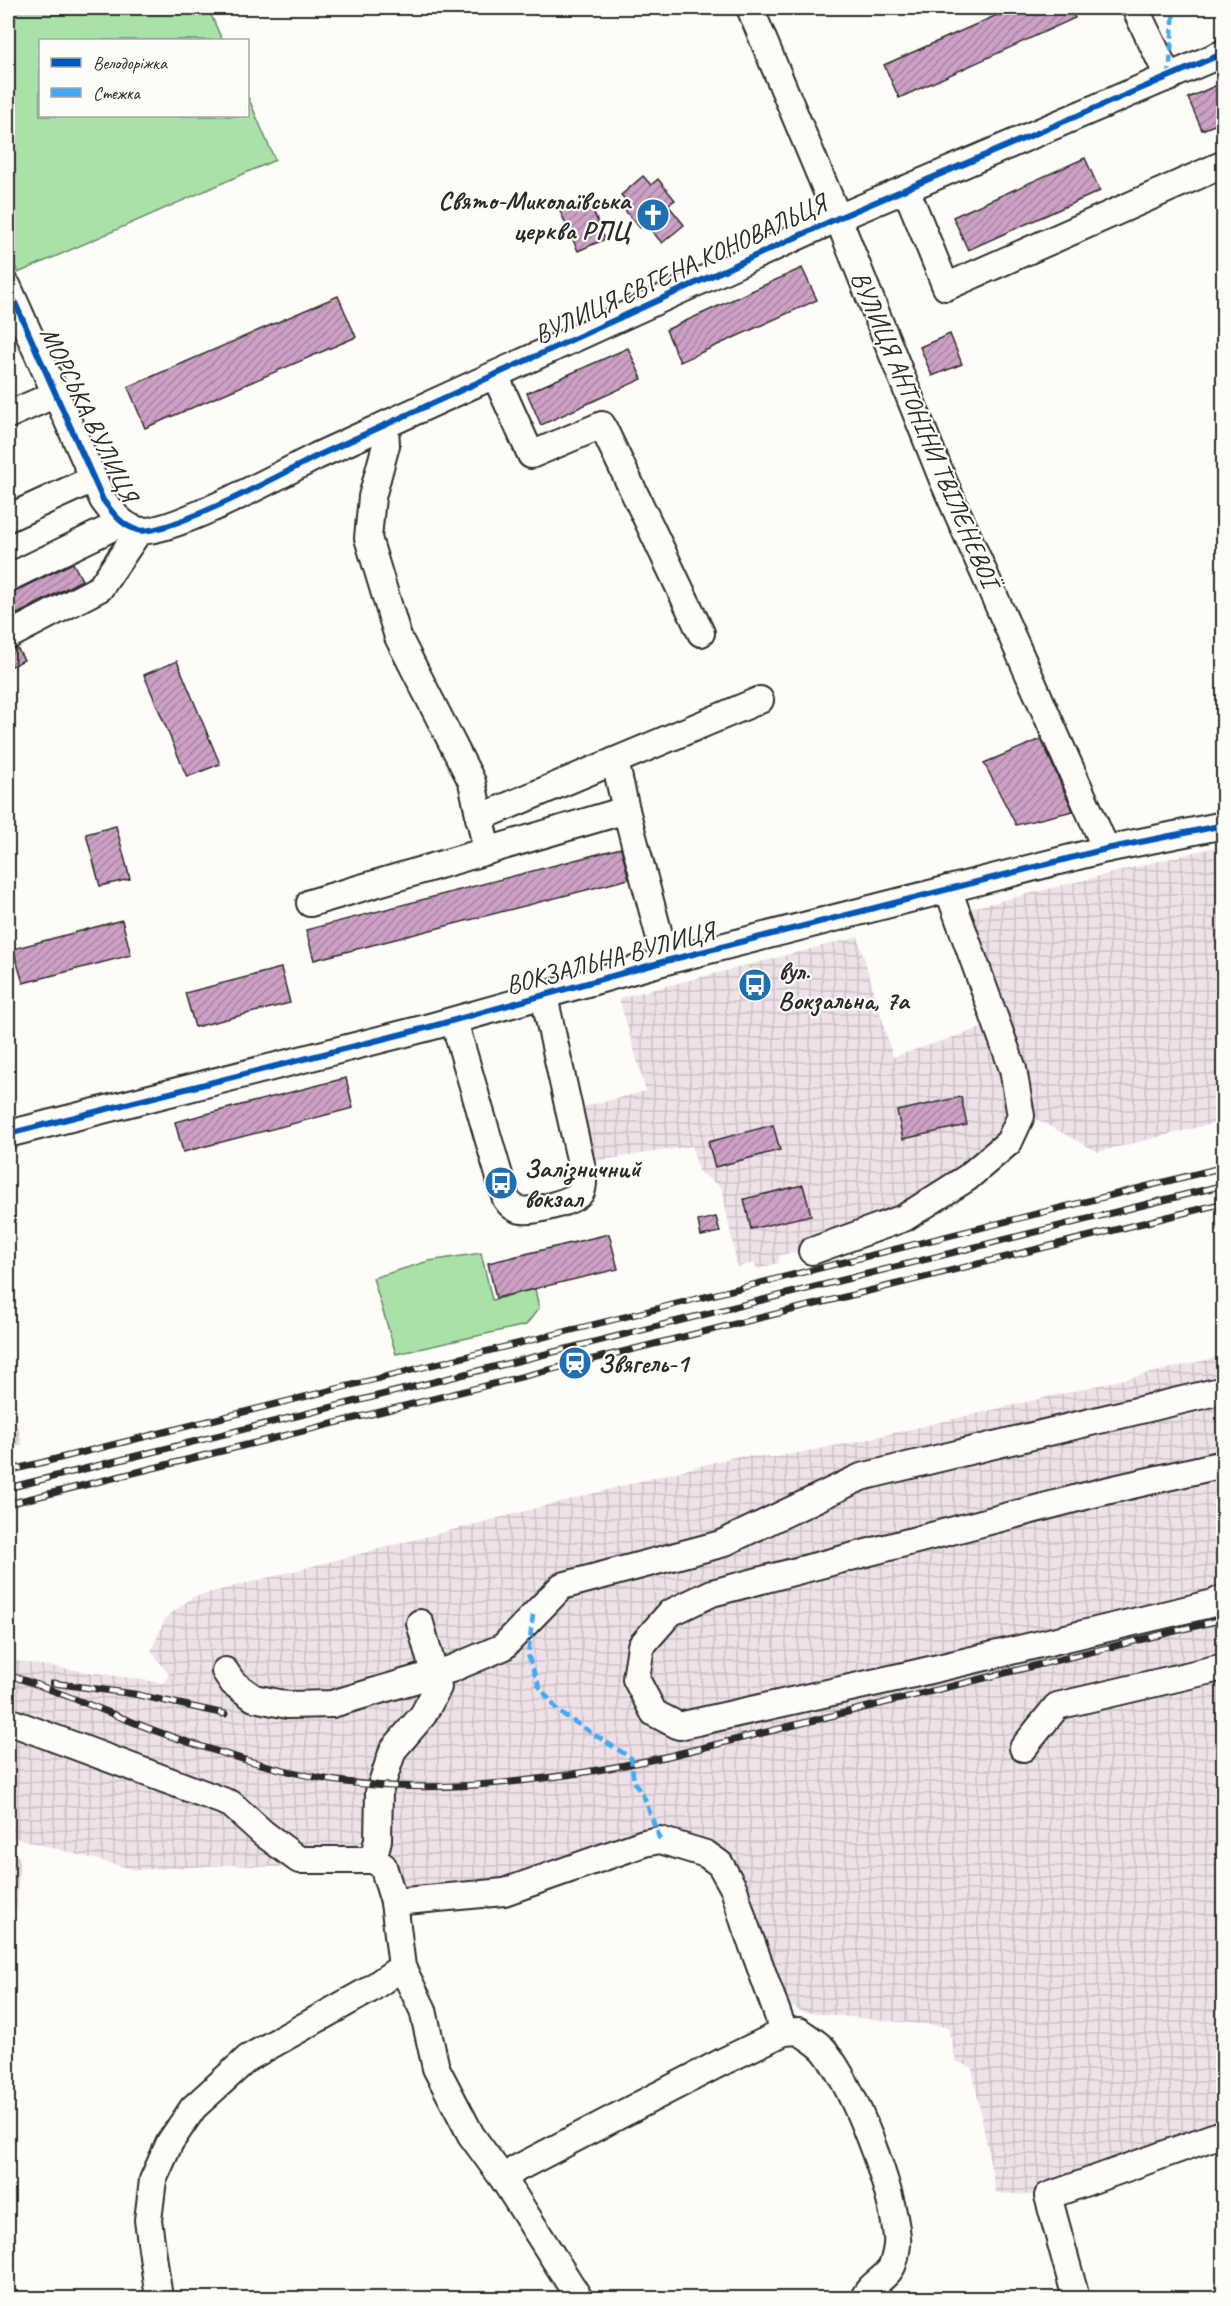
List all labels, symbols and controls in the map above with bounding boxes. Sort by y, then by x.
legend [39,39,249,117]
text: Велодоріжка [93,52,168,74]
text: Стежка [93,82,141,104]
place label: Свято-Миколаївська церква РПЦ [438,184,632,247]
street label: ВУЛИЦЯ ЄВГЕНА КОНОВАЛЬЦЯ [529,185,835,351]
church icon: Свято-Миколаївська церква РПЦ [635,197,671,233]
street label: ВУЛИЦЯ АНТОНІНИ ТВІЛЕНЕВОЇ [843,266,1009,597]
street label: МОРСЬКА ВУЛИЦЯ [33,321,147,510]
street label: ВОКЗАЛЬНА ВУЛИЦЯ [502,913,722,1002]
place label: вул. Вокзальна, 7а [778,954,911,1017]
bus stop icon: вул. Вокзальна, 7а [737,967,773,1003]
place label: Залізничний вокзал [524,1152,643,1215]
bus stop icon: Залізничний вокзал [483,1165,519,1201]
station icon: Звягель-1 [557,1345,593,1381]
place label: Звягель-1 [598,1347,691,1380]

